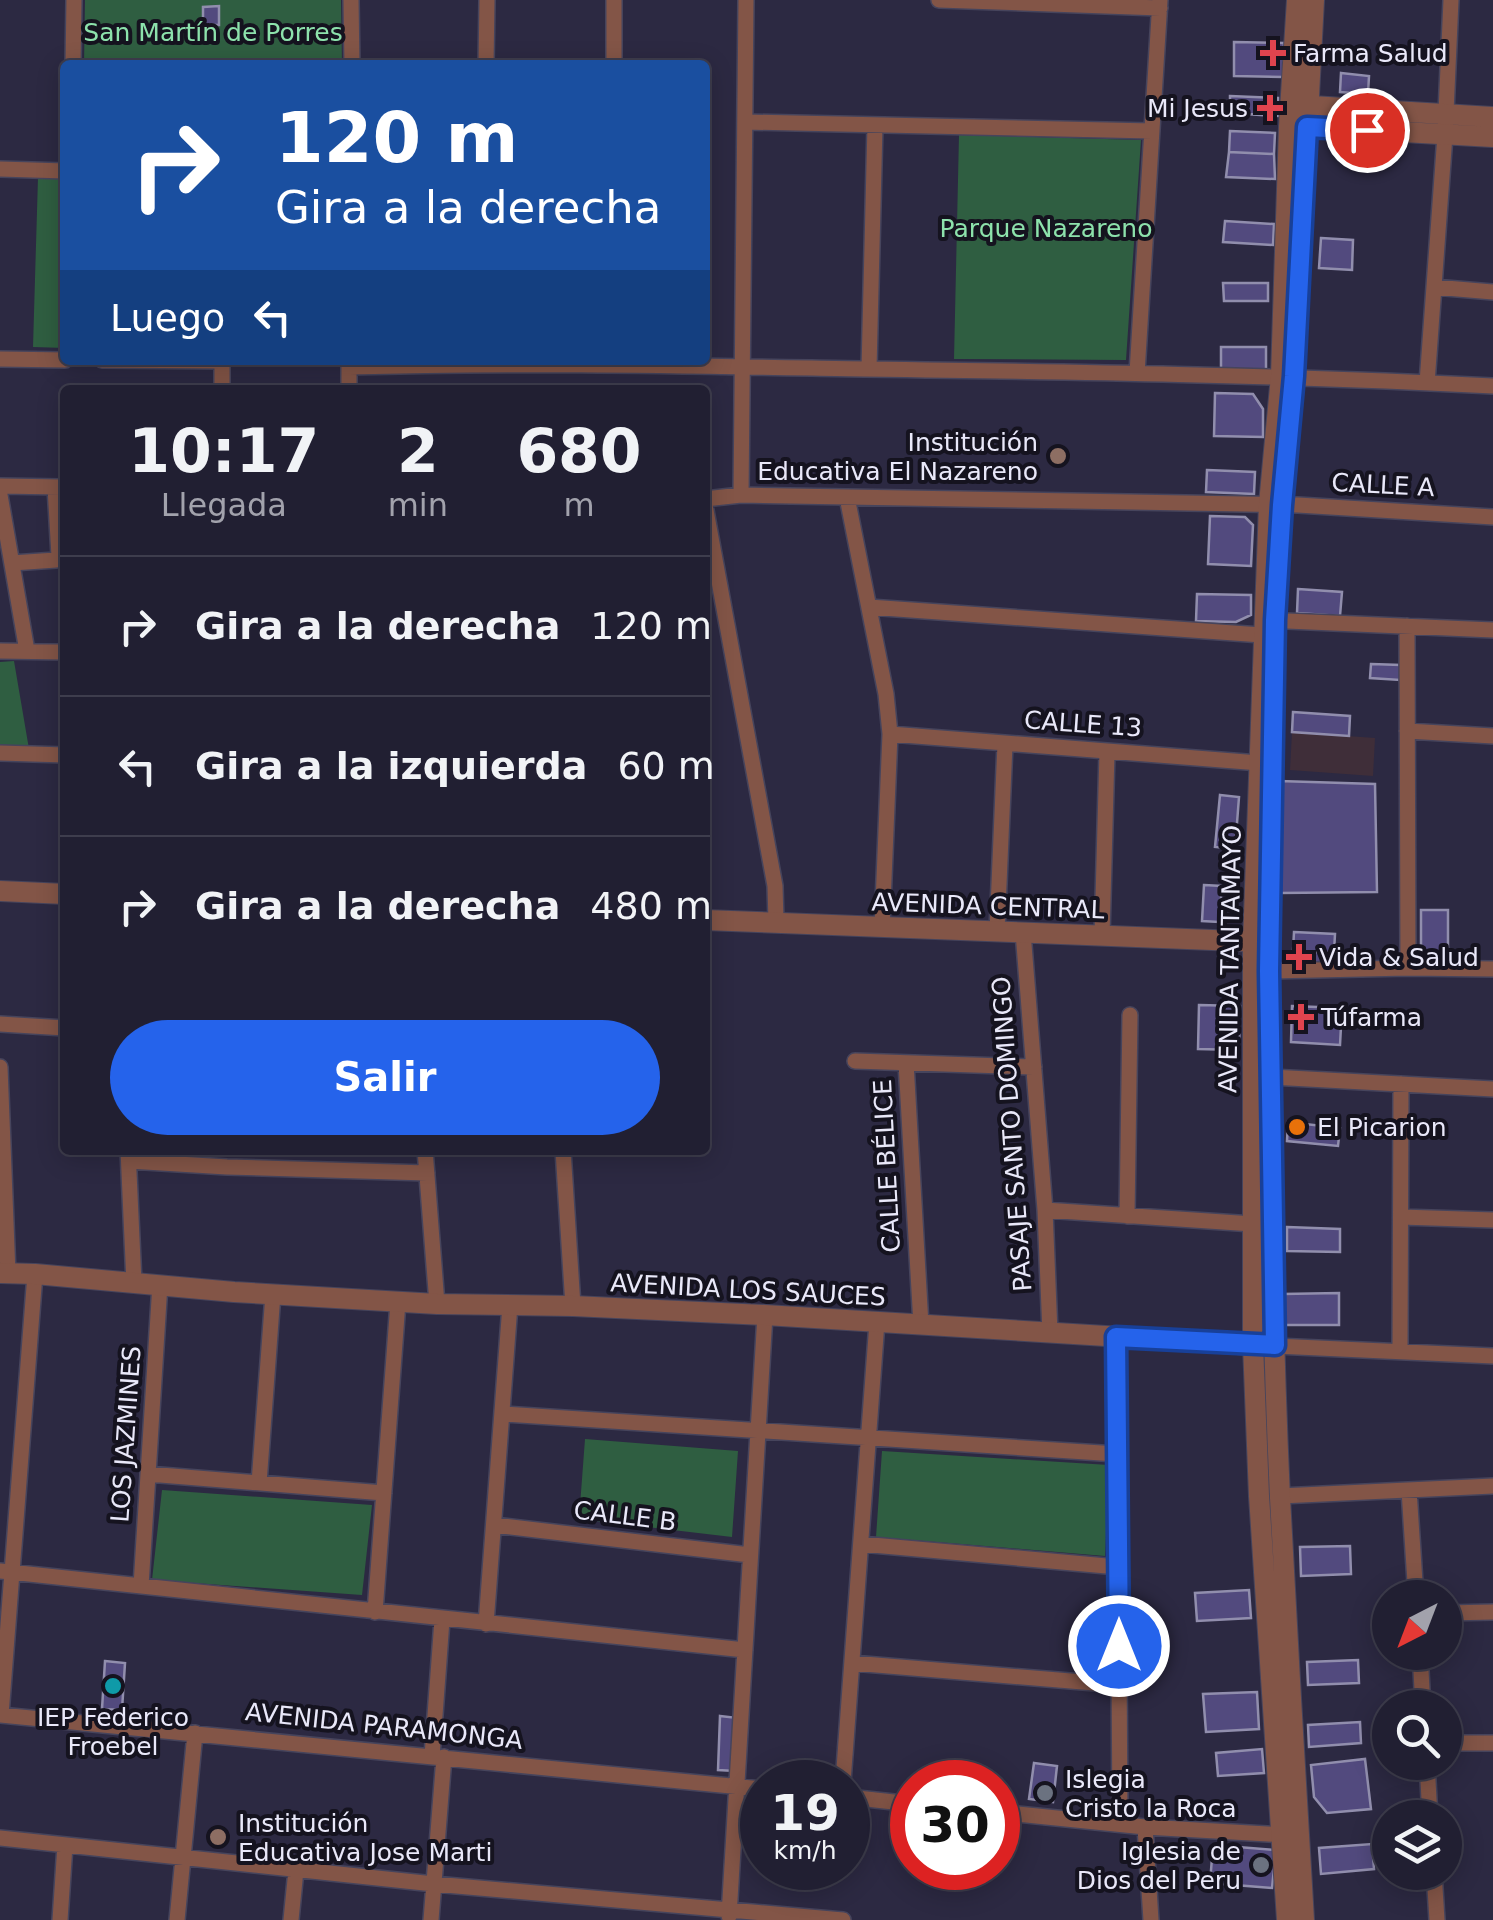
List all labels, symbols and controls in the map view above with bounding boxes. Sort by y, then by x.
park label: San Martín de Porres [83,18,343,47]
place label: Farma Salud [1293,39,1448,68]
marker: Farma Salud [1262,42,1284,64]
pin [1325,88,1410,173]
place label: Mi Jesus [1147,94,1248,123]
marker: Mi Jesus [1257,95,1283,121]
text: 120 m [275,97,518,179]
icon: right [110,100,240,230]
icon: arrive [1340,103,1395,158]
text: Gira a la derecha [275,181,661,234]
park label: Parque Nazareno [940,214,1152,243]
icon: left [245,290,300,345]
text: Luego [110,296,225,340]
text: 10:17 [128,416,319,486]
text: 2 [397,416,439,486]
text: 680 [516,416,642,486]
place label: Institución Educativa El Nazareno [757,428,1038,486]
marker: Institución Educativa El Nazareno [1047,445,1069,467]
street label: CALLE A [1331,468,1435,502]
text: Llegada [161,486,287,524]
text: min [388,486,448,524]
text: m [563,486,595,524]
icon: right [110,599,165,654]
text: Gira a la derecha [195,604,560,648]
text: 120 m [590,604,712,648]
street label: CALLE 13 [1023,705,1143,743]
icon: left [110,739,165,794]
text: Gira a la izquierda [195,744,587,788]
text: 60 m [617,744,715,788]
street label: AVENIDA TANTAMAYO [1213,825,1247,1093]
icon: right [110,879,165,934]
text: Gira a la derecha [195,884,560,928]
text: 480 m [590,884,712,928]
street label: AVENIDA CENTRAL [871,887,1105,925]
place label: Vida & Salud [1319,943,1479,972]
marker: Vida & Salud [1288,946,1310,968]
street label: PASAJE SANTO DOMINGO [987,975,1037,1293]
place label: Túfarma [1320,1003,1422,1032]
marker: Túfarma [1290,1006,1312,1028]
button: Salir [110,1020,660,1135]
street label: CALLE BÉLICE [868,1079,906,1253]
place label: El Picarion [1317,1113,1447,1142]
marker: El Picarion [1286,1116,1308,1138]
street label: AVENIDA LOS SAUCES [610,1268,886,1312]
street label: LOS JAZMINES [105,1345,147,1523]
street label: CALLE B [572,1495,678,1537]
north arrow [1372,1580,1462,1670]
map controls [1372,1580,1462,1890]
position arrow [1067,1594,1171,1698]
marker: IEP Federico Froebel [102,1675,124,1697]
button: search [1372,1690,1462,1780]
street label: AVENIDA PARAMONGA [244,1697,524,1755]
place label: IEP Federico Froebel [37,1703,189,1761]
speed limit sign: 30 [890,1760,1020,1890]
place label: Islegia Cristo la Roca [1065,1765,1237,1823]
marker: Islegia Cristo la Roca [1034,1782,1056,1804]
text: 19 [770,1784,840,1842]
button: layers [1372,1800,1462,1890]
place label: Institución Educativa Jose Marti [238,1809,492,1867]
marker: Institución Educativa Jose Marti [207,1826,229,1848]
text: km/h [773,1836,837,1865]
place label: Iglesia de Dios del Peru [1077,1837,1241,1895]
marker: Iglesia de Dios del Peru [1250,1854,1272,1876]

